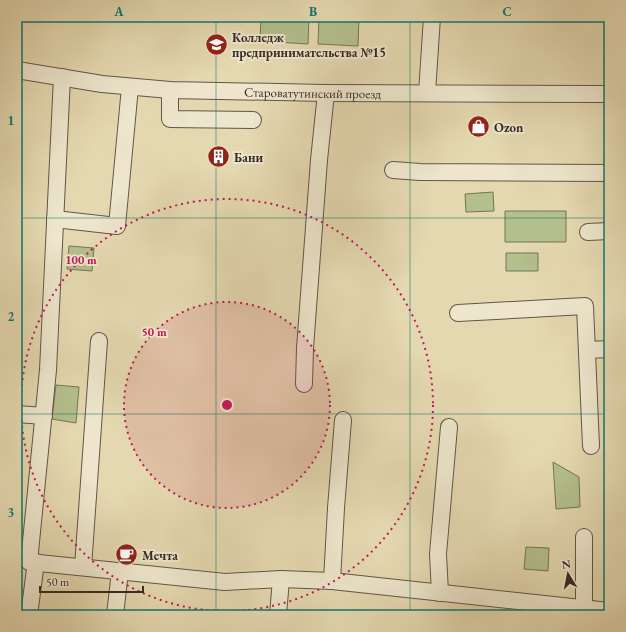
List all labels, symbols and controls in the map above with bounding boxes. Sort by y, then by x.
text: A [113,3,124,20]
text: B [309,3,317,20]
text: C [502,3,512,20]
place label: Колледж предпринимательства №15 [232,29,386,61]
school or university icon: Колледж предпринимательства №15 [203,31,229,57]
street label: Староватутинский проезд [244,83,381,102]
text: 1 [8,112,15,129]
shop icon: Ozon [465,114,491,140]
place label: Ozon [494,119,524,136]
building icon: Бани [205,144,231,170]
place label: Бани [234,149,263,166]
text: 100 m [65,252,97,268]
text: 2 [8,308,15,325]
text: 50 m [141,324,167,340]
centre of rings [220,398,234,412]
text: 3 [8,504,15,521]
cafe icon: Мечта [113,542,139,568]
place label: Мечта [142,547,178,564]
north arrow [548,554,588,594]
text: N [561,556,572,572]
scale bar [40,568,143,594]
text: 50 m [46,574,70,590]

